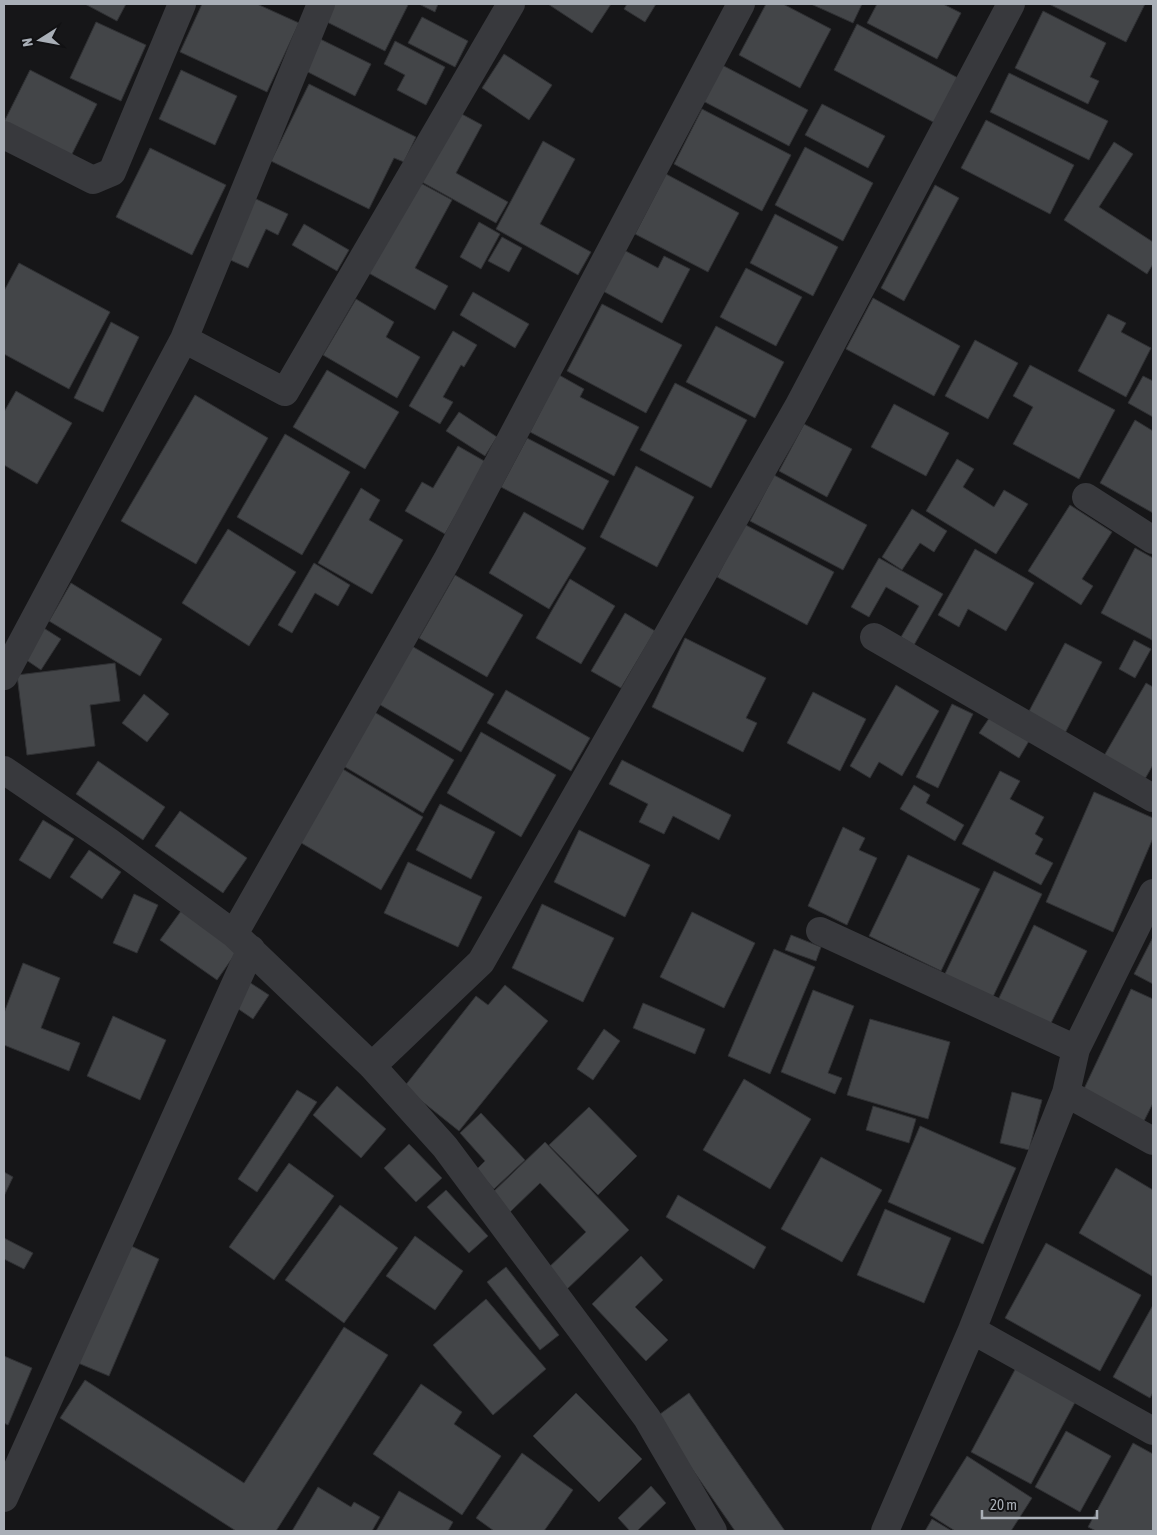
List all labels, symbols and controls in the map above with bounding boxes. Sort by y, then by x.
north arrow [15,15,65,65]
text: N [19,37,36,48]
scale bar [982,1488,1097,1520]
text: 20 m [990,1496,1017,1513]

